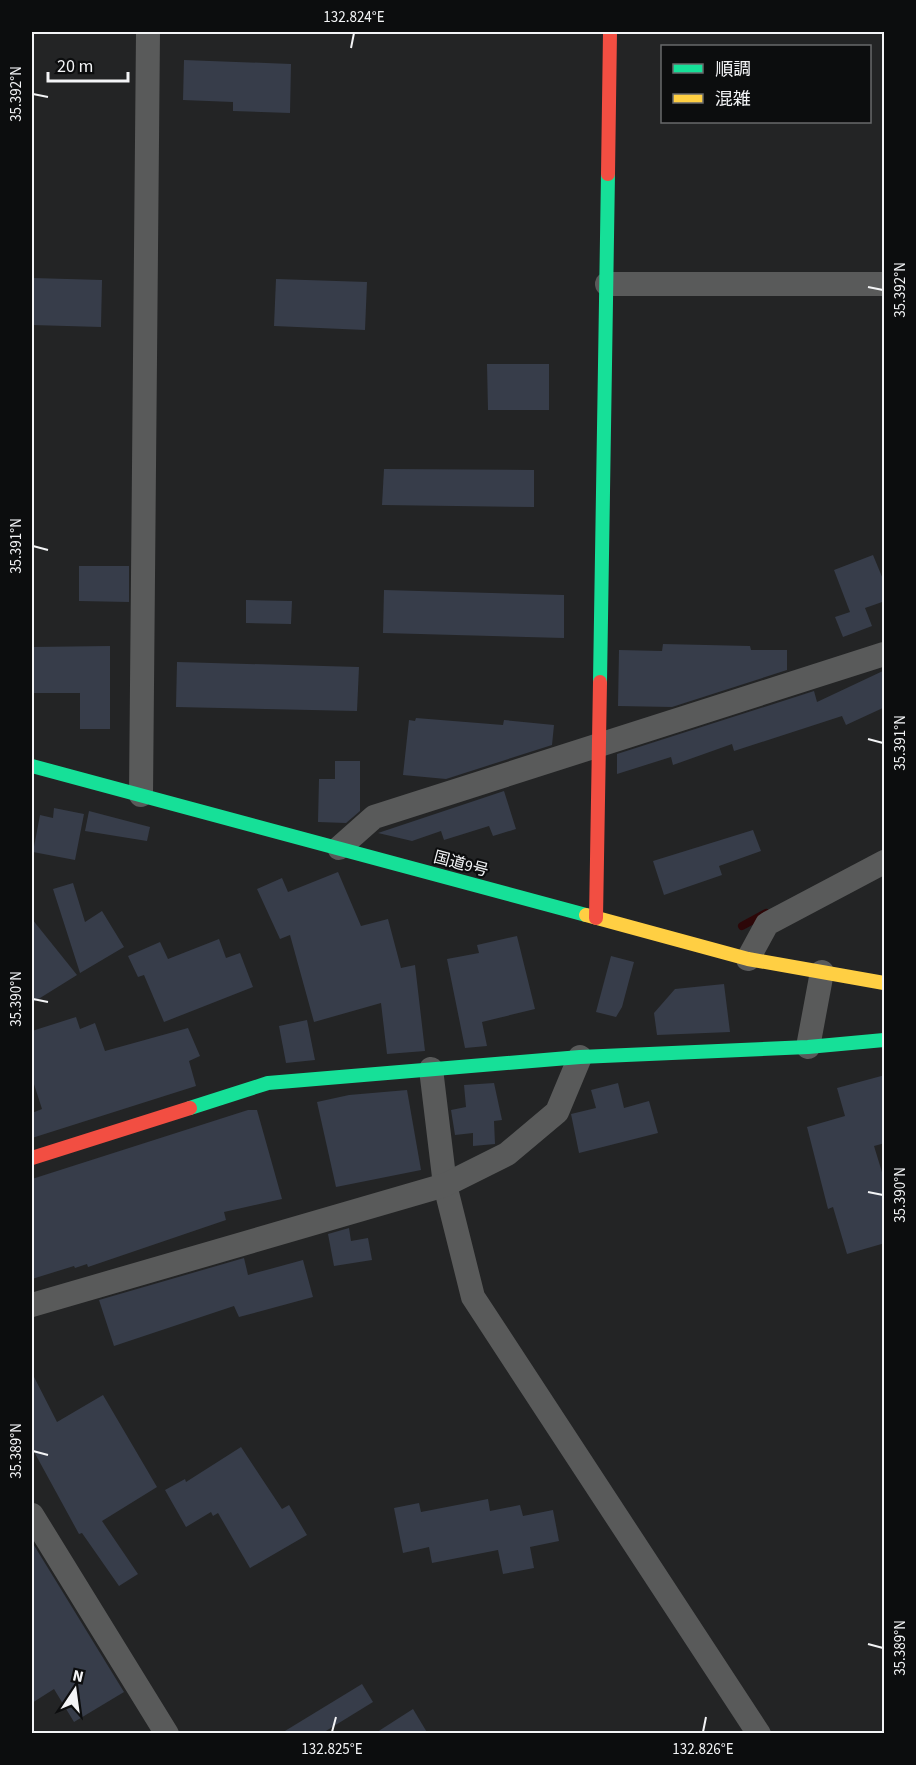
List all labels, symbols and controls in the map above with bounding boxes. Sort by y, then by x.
text: 132.824°E [323,7,385,28]
scale bar [48,45,128,83]
legend [661,45,871,123]
text: 20 m [57,54,93,79]
text: 順調 [715,57,751,82]
text: 35.392°N [6,66,27,122]
text: 混雑 [715,87,751,112]
text: 35.392°N [890,262,911,318]
text: 35.391°N [6,518,27,574]
text: 35.391°N [890,715,911,771]
street label: 国道9号 [431,846,491,882]
text: 35.390°N [6,971,27,1027]
text: 35.390°N [890,1167,911,1223]
text: 35.389°N [6,1423,27,1479]
text: 35.389°N [890,1620,911,1676]
north arrow [45,1660,105,1720]
text: N [70,1664,86,1688]
text: 132.825°E [301,1739,363,1760]
text: 132.826°E [672,1739,734,1760]

